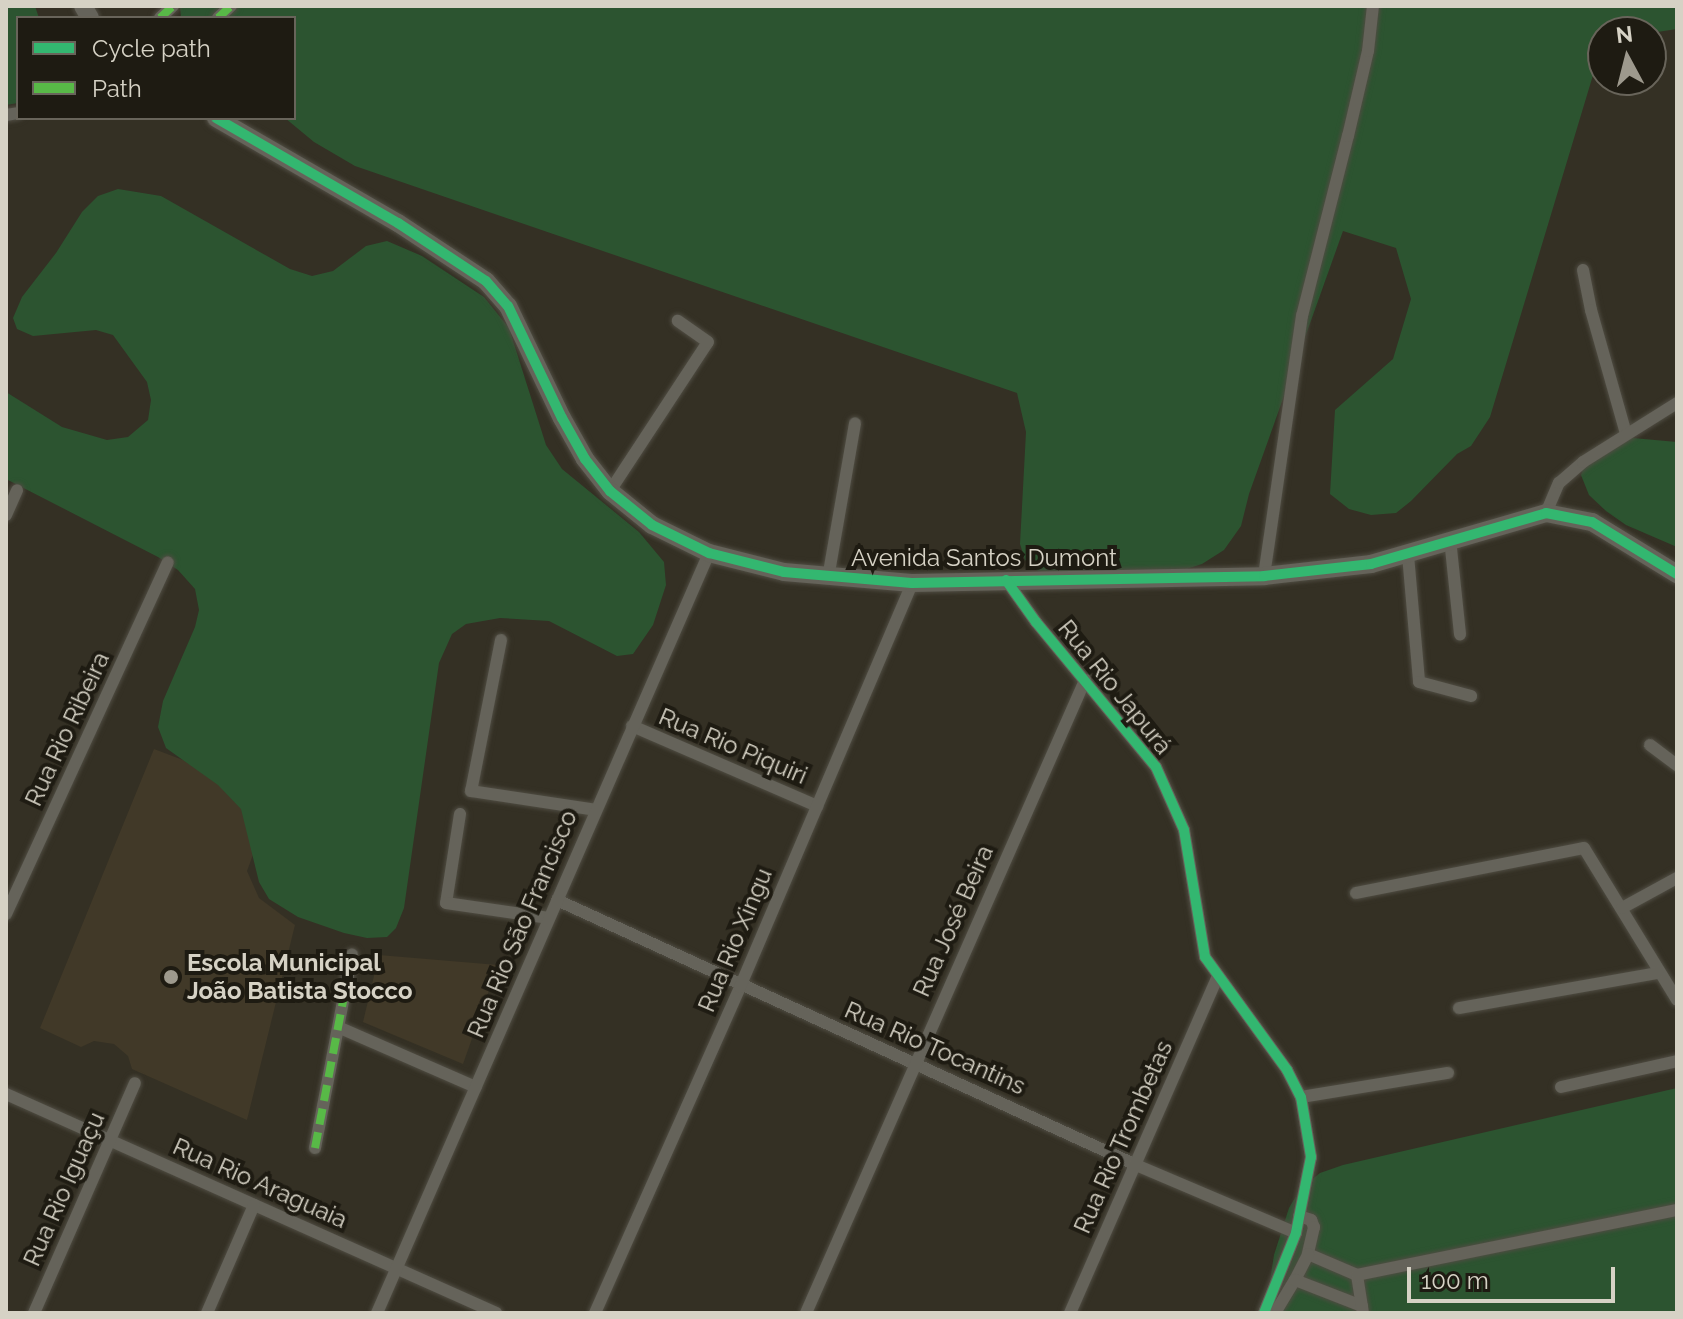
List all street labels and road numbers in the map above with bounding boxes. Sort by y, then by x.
street label: Avenida Santos Dumont [851,544,1117,572]
street label: Rua Rio Japurá [1052,614,1178,760]
street label: Rua Rio Ribeira [19,647,115,811]
street label: Rua Rio Piquiri [655,702,811,790]
street label: Rua Rio São Francisco [461,806,583,1042]
street label: Rua José Beira [907,841,999,1001]
street label: Rua Rio Xingu [692,864,778,1016]
street label: Rua Rio Tocantins [840,995,1030,1101]
street label: Rua Rio Trombetas [1067,1036,1179,1238]
street label: Rua Rio Iguaçu [17,1108,111,1270]
street label: Rua Rio Araguaia [168,1132,352,1234]

